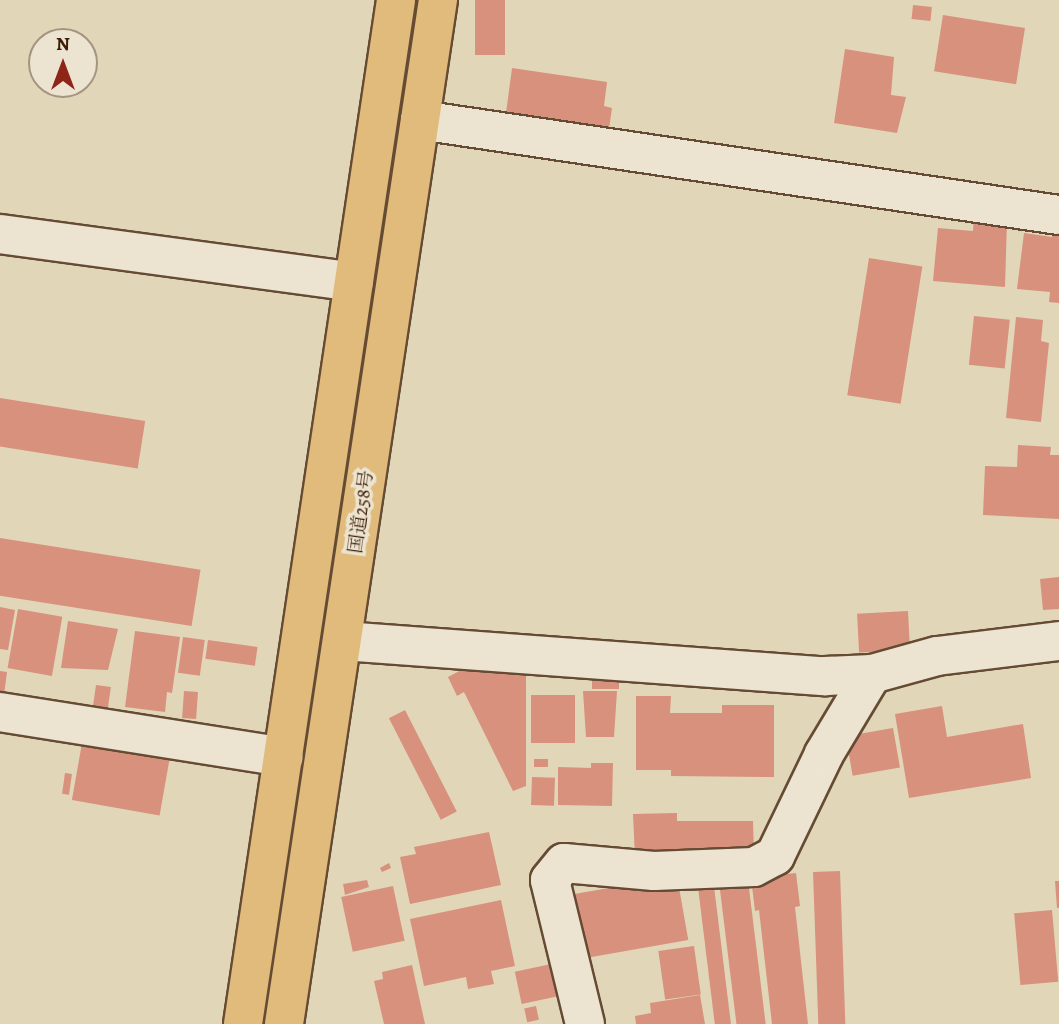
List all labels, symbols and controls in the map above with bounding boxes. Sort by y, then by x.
north arrow [28,28,98,98]
text: N [56,31,70,57]
street label: 国道258号 [345,469,379,555]

